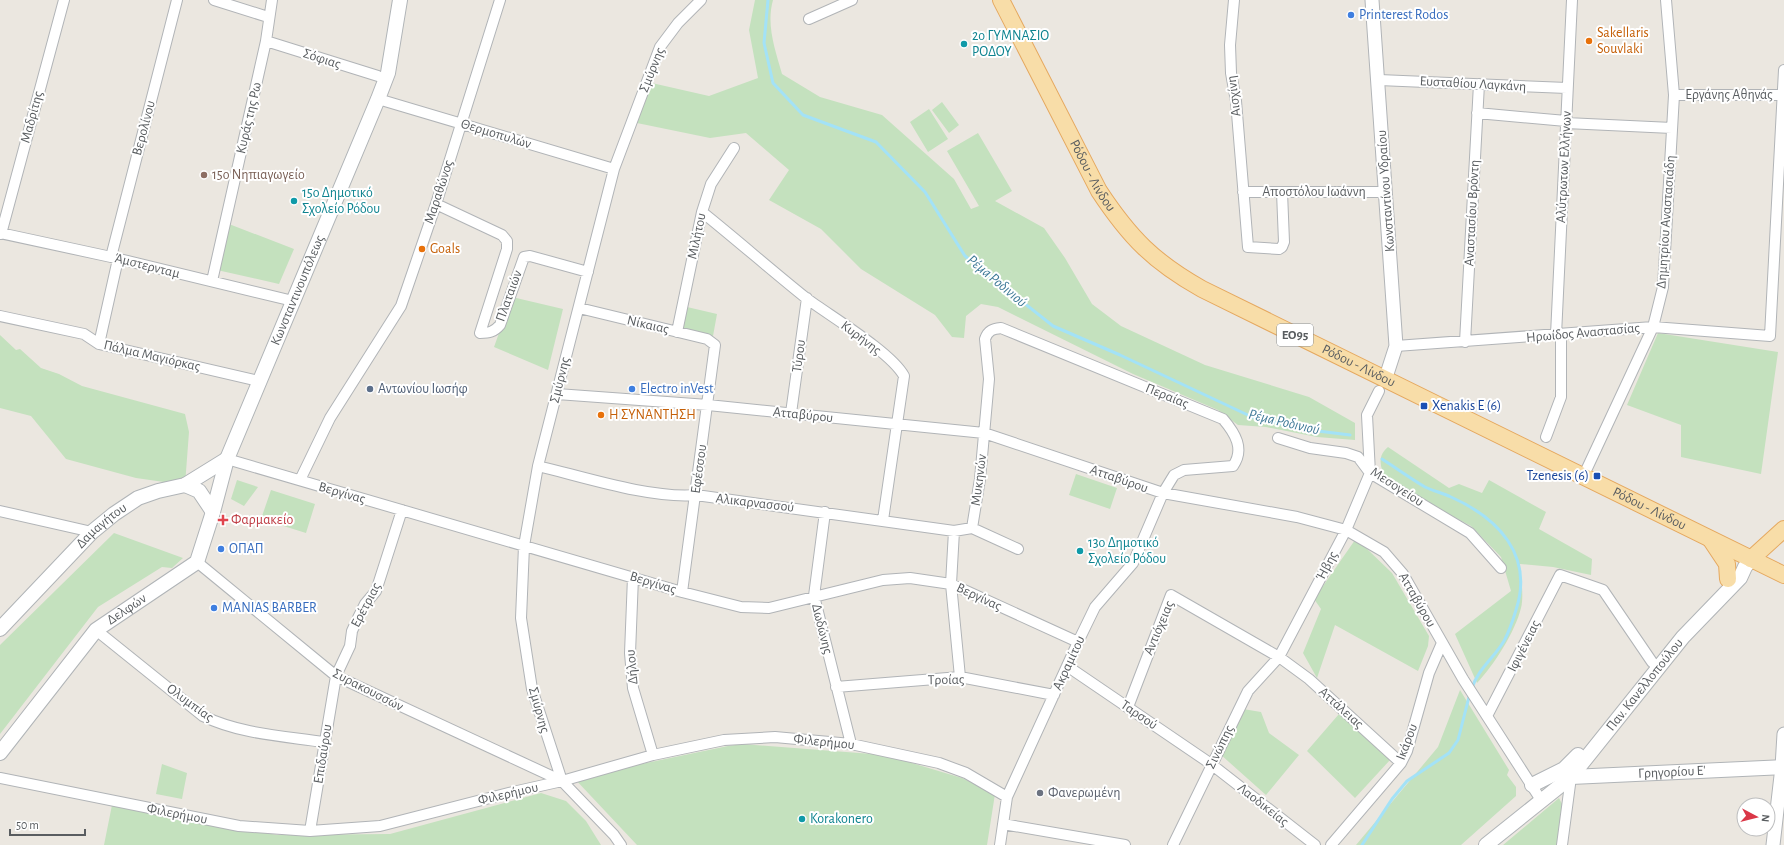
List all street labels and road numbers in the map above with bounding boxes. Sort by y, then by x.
street label: Σμύρνης [637,45,667,94]
street label: Σόφιας [301,46,343,72]
street label: Ευσταθίου Λαγκάνη [1419,74,1527,94]
street label: Αισχίνη [1225,75,1243,117]
street label: Κυράς της Ρω [234,81,264,155]
street label: Εργάνης Αθηνάς [1685,88,1773,102]
street label: Μαδρίτης [18,89,46,144]
street label: Βερολίνου [130,99,158,157]
street label: Αλύτρωτων Ελλήνων [1554,111,1574,223]
street label: Θερμοπυλών [459,117,533,151]
street label: Κωνσταντίνου Υδραίου [1375,129,1397,253]
street label: Ρόδου - Λίνδου [1067,137,1118,214]
street label: Δημητρίου Αναστασιάδη [1654,155,1678,289]
street label: Μαραθώνος [422,158,456,226]
street label: Αναστασίου Βρόντη [1462,159,1482,267]
street label: Αποστόλου Ιωάννη [1262,185,1366,199]
street label: Μιλήτου [685,212,709,260]
street label: Κωνσταντινουπόλεως [268,233,327,347]
street label: Άμστερνταμ [113,251,182,281]
street label: Πλαταιών [493,268,525,323]
street label: Νίκαιας [626,313,671,337]
street label: Κυρήνης [838,318,884,358]
street label: Ηρωίδος Αναστασίας [1526,321,1641,345]
road number: ΕΟ95 [1277,324,1313,346]
street label: Πάλμα Μαγιόρκας [102,338,202,374]
street label: Τύρου [790,339,808,373]
street label: Ρόδου - Λίνδου [1320,342,1397,390]
street label: Σμύρνης [548,355,573,404]
street label: Περαίας [1143,381,1191,411]
street label: Ατταβύρου [772,405,834,425]
street label: Εφέσσου [689,444,709,494]
street label: Μυκηνών [969,453,989,507]
street label: Ατταβύρου [1088,463,1150,495]
street label: Μεσογείου [1368,465,1426,509]
street label: Βεργίνας [317,480,368,506]
street label: Ρόδου - Λίνδου [1610,485,1688,533]
street label: Αλικαρνασσού [715,491,795,515]
street label: Δαμαγήτου [73,501,129,551]
street label: Ήβης [1314,548,1341,583]
street label: Βεργίνας [628,569,679,597]
street label: Ατταβύρου [1396,570,1438,630]
street label: Ερέτριας [348,580,384,630]
street label: Βεργίνας [954,581,1004,614]
street label: Δελφών [104,591,149,628]
street label: Αντιόχειας [1141,598,1177,657]
street label: Δωδώνης [809,602,835,656]
street label: Ιφιγένειας [1505,617,1543,674]
street label: Ακραμίτου [1050,634,1088,692]
street label: Παν. Κανελλοπούλου [1604,636,1686,734]
street label: Δήλου [624,649,640,685]
street label: Συρακουσσών [330,666,406,714]
street label: Τροίας [927,673,965,687]
street label: Ολυμπίας [164,681,216,725]
street label: Αττάλειας [1316,685,1366,732]
street label: Σμύρνης [526,686,552,735]
street label: Ταρσού [1118,698,1160,732]
street label: Σινώπης [1203,722,1237,771]
street label: Ικάρου [1394,722,1420,762]
street label: Επιδαύρου [311,723,335,785]
street label: Φιλερήμου [793,732,855,752]
street label: Γρηγορίου Ε' [1638,764,1706,781]
street label: Φιλερήμου [476,780,540,808]
street label: Λαοδικείας [1235,781,1292,829]
street label: Φιλερήμου [145,801,209,827]

